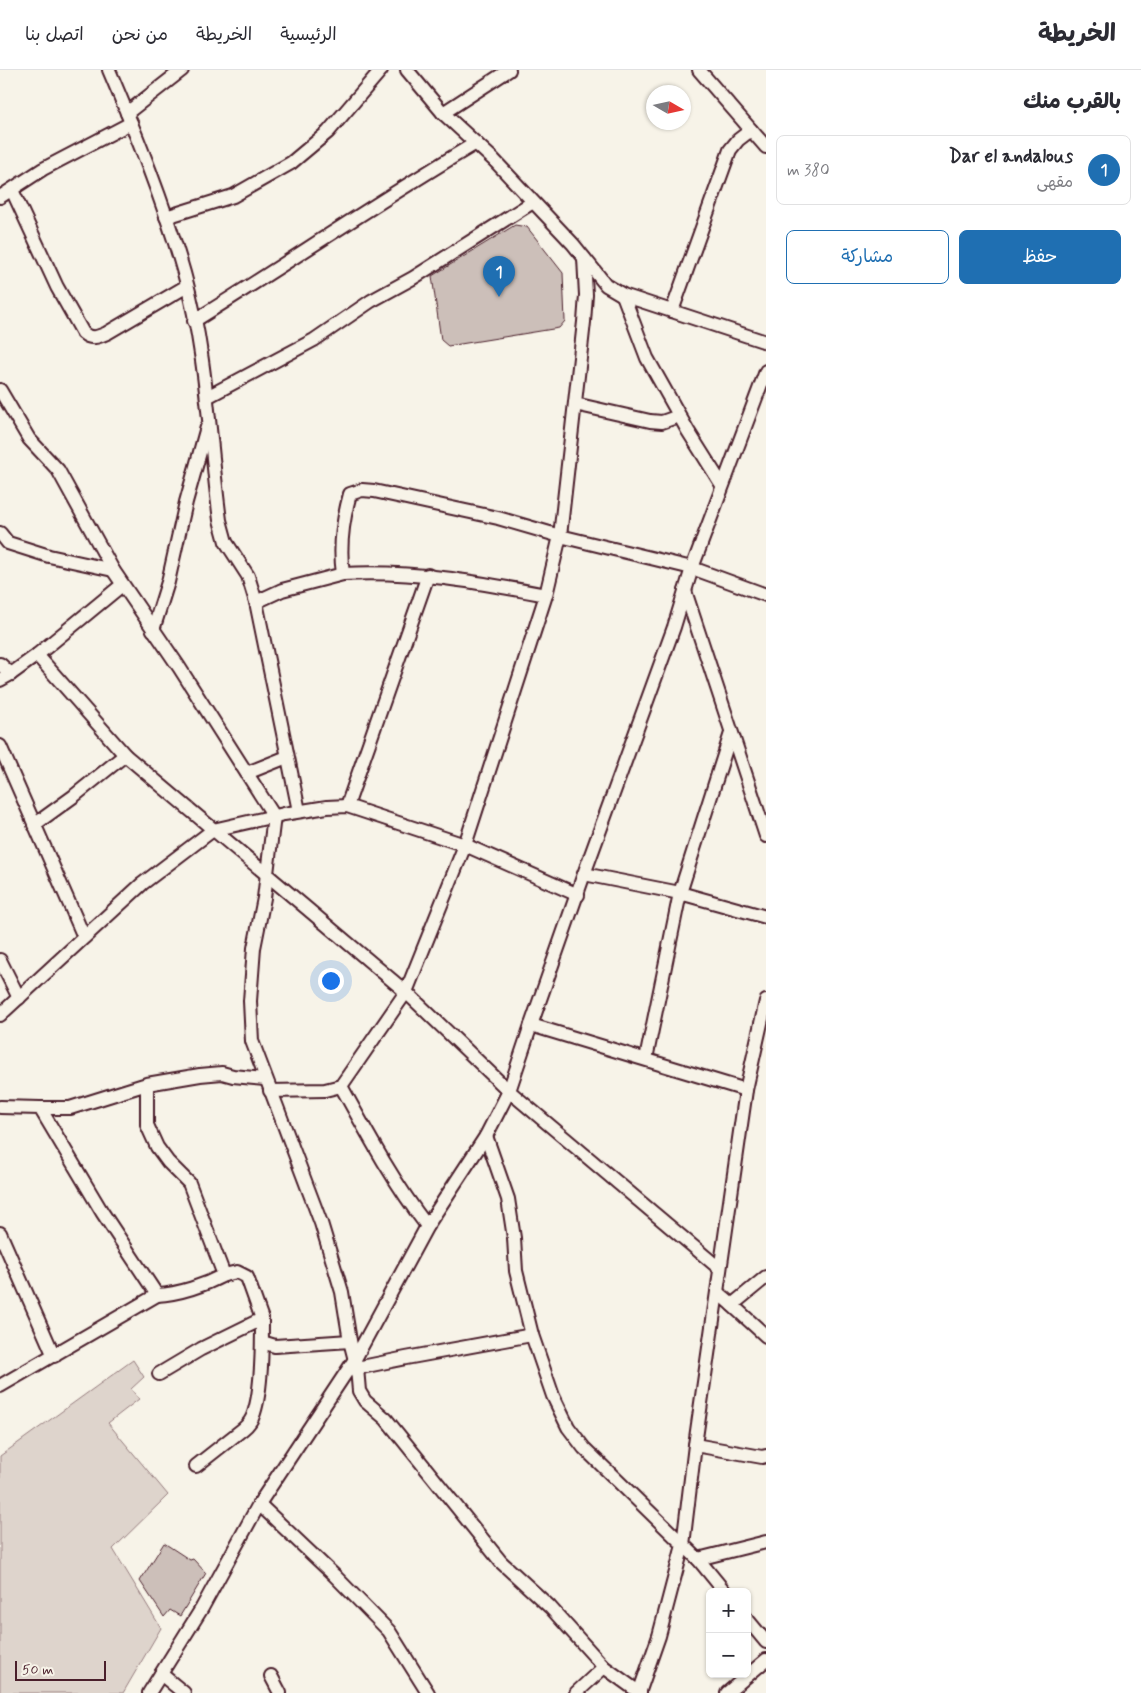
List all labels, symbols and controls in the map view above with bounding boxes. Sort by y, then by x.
text: الخريطة [1038,19,1116,50]
text: اتصل بنا [25,23,84,47]
text: من نحن [112,23,168,47]
text: الخريطة [196,23,252,47]
text: الرئيسية [280,23,337,47]
north arrow [646,85,691,130]
text: بالقرب منك [1023,88,1121,116]
text: Dar el andalous [949,144,1073,169]
text: 380 m [787,160,830,181]
text: 1 [1100,160,1108,181]
text: مقهى [1036,172,1073,193]
button: مشاركة [786,230,949,284]
button: حفظ [959,230,1121,284]
pin: 1 [483,256,515,297]
your location [318,968,344,994]
map controls [706,1588,751,1678]
button: + [706,1588,751,1633]
button: − [706,1633,751,1678]
scale bar [15,1658,106,1681]
text: 50 m [22,1661,53,1679]

